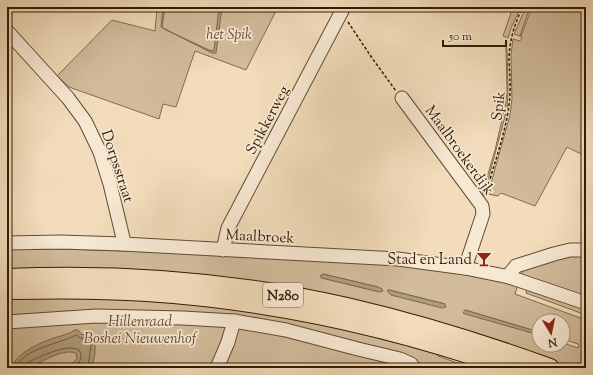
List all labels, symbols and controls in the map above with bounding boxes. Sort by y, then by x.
scale bar [443,22,506,48]
park label: het Spik [206,25,252,46]
text: 50 m [448,28,472,46]
street label: Spikkerweg [241,83,295,159]
street label: Spik [487,90,512,122]
street label: Maalbroekerdijk [419,102,499,200]
street label: Dorpsstraat [95,127,138,206]
street label: Maalbroek [225,225,295,250]
place label: Stad en Land [387,250,473,271]
bar icon: Stad en Land [475,250,493,268]
road number: N280 [263,283,303,307]
park label: Hillenraad Boshei Nieuwenhof [84,312,198,350]
north arrow [531,313,571,353]
text: N [547,333,559,351]

